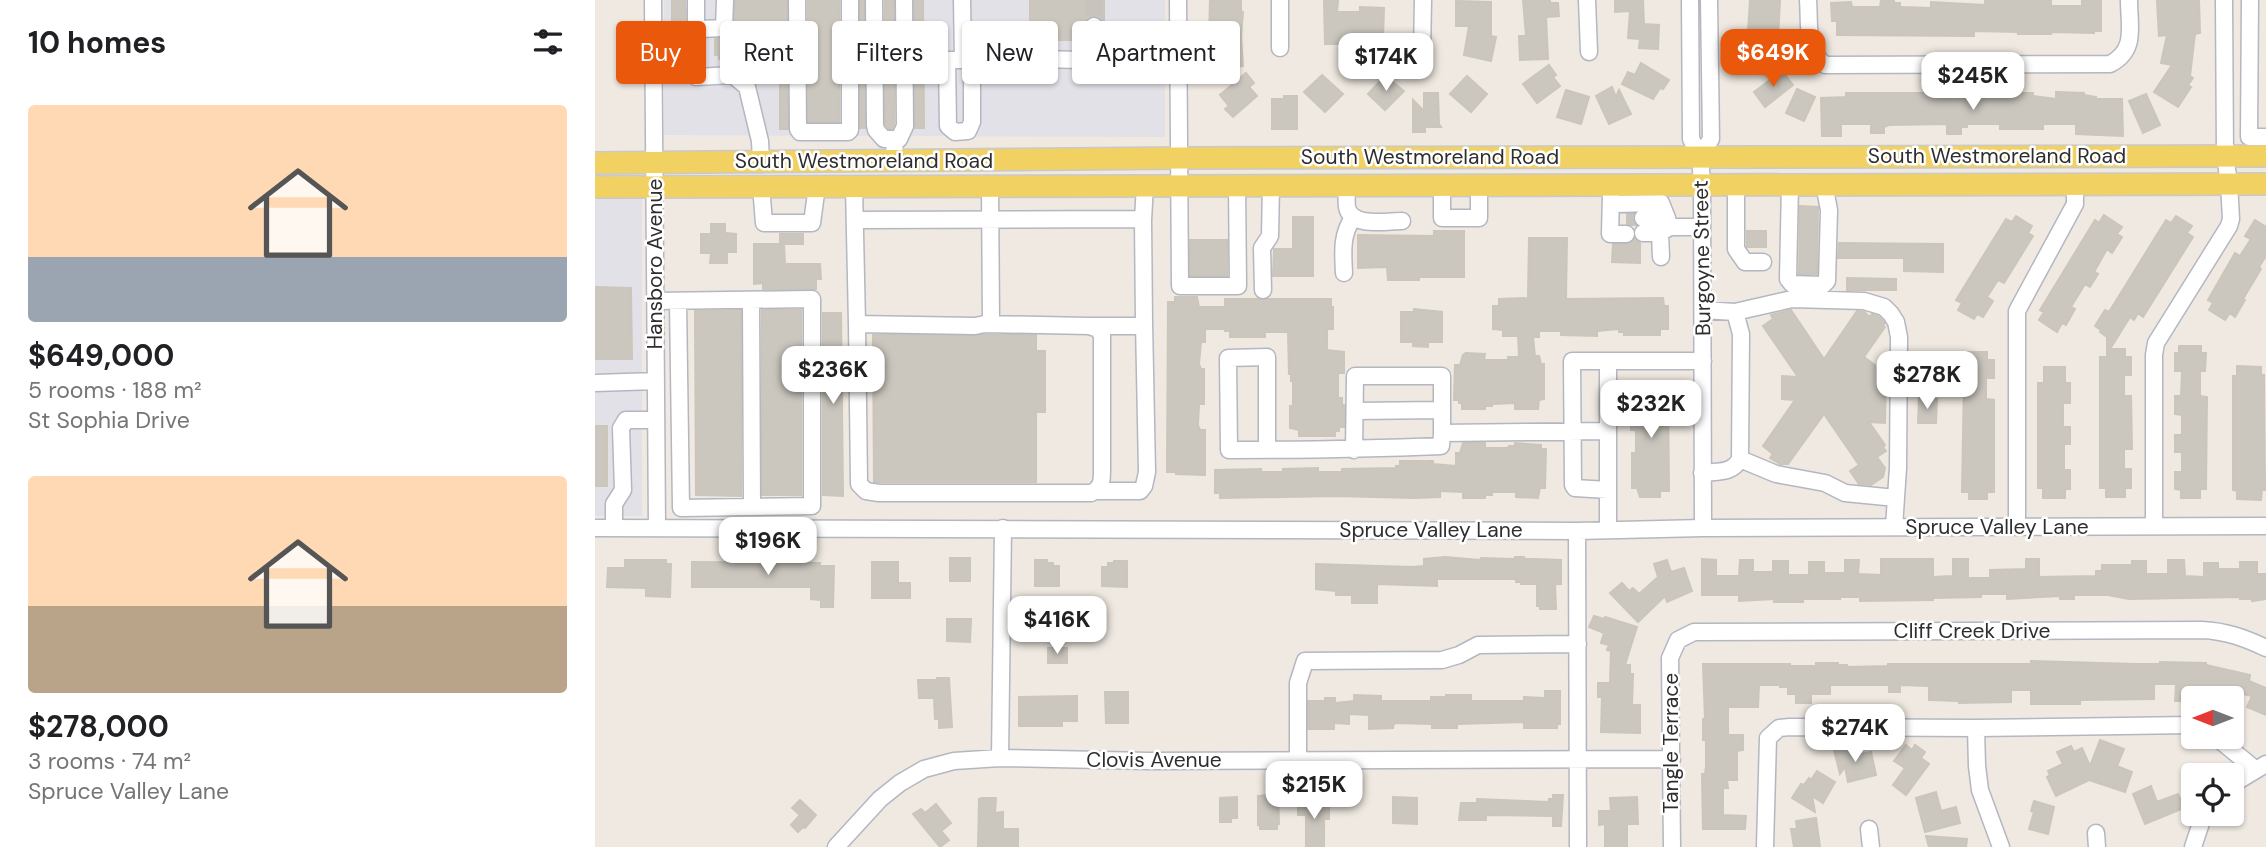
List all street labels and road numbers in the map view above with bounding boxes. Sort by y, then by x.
street label: South Westmoreland Road [1868,142,2126,170]
street label: South Westmoreland Road [1301,143,1559,171]
street label: South Westmoreland Road [735,147,993,175]
street label: Hansboro Avenue [641,179,669,349]
street label: Burgoyne Street [1687,180,1717,336]
street label: Spruce Valley Lane [1905,513,2089,541]
street label: Spruce Valley Lane [1339,516,1523,544]
street label: Cliff Creek Drive [1894,617,2050,645]
street label: Tangle Terrace [1657,673,1685,813]
street label: Clovis Avenue [1086,746,1222,774]

